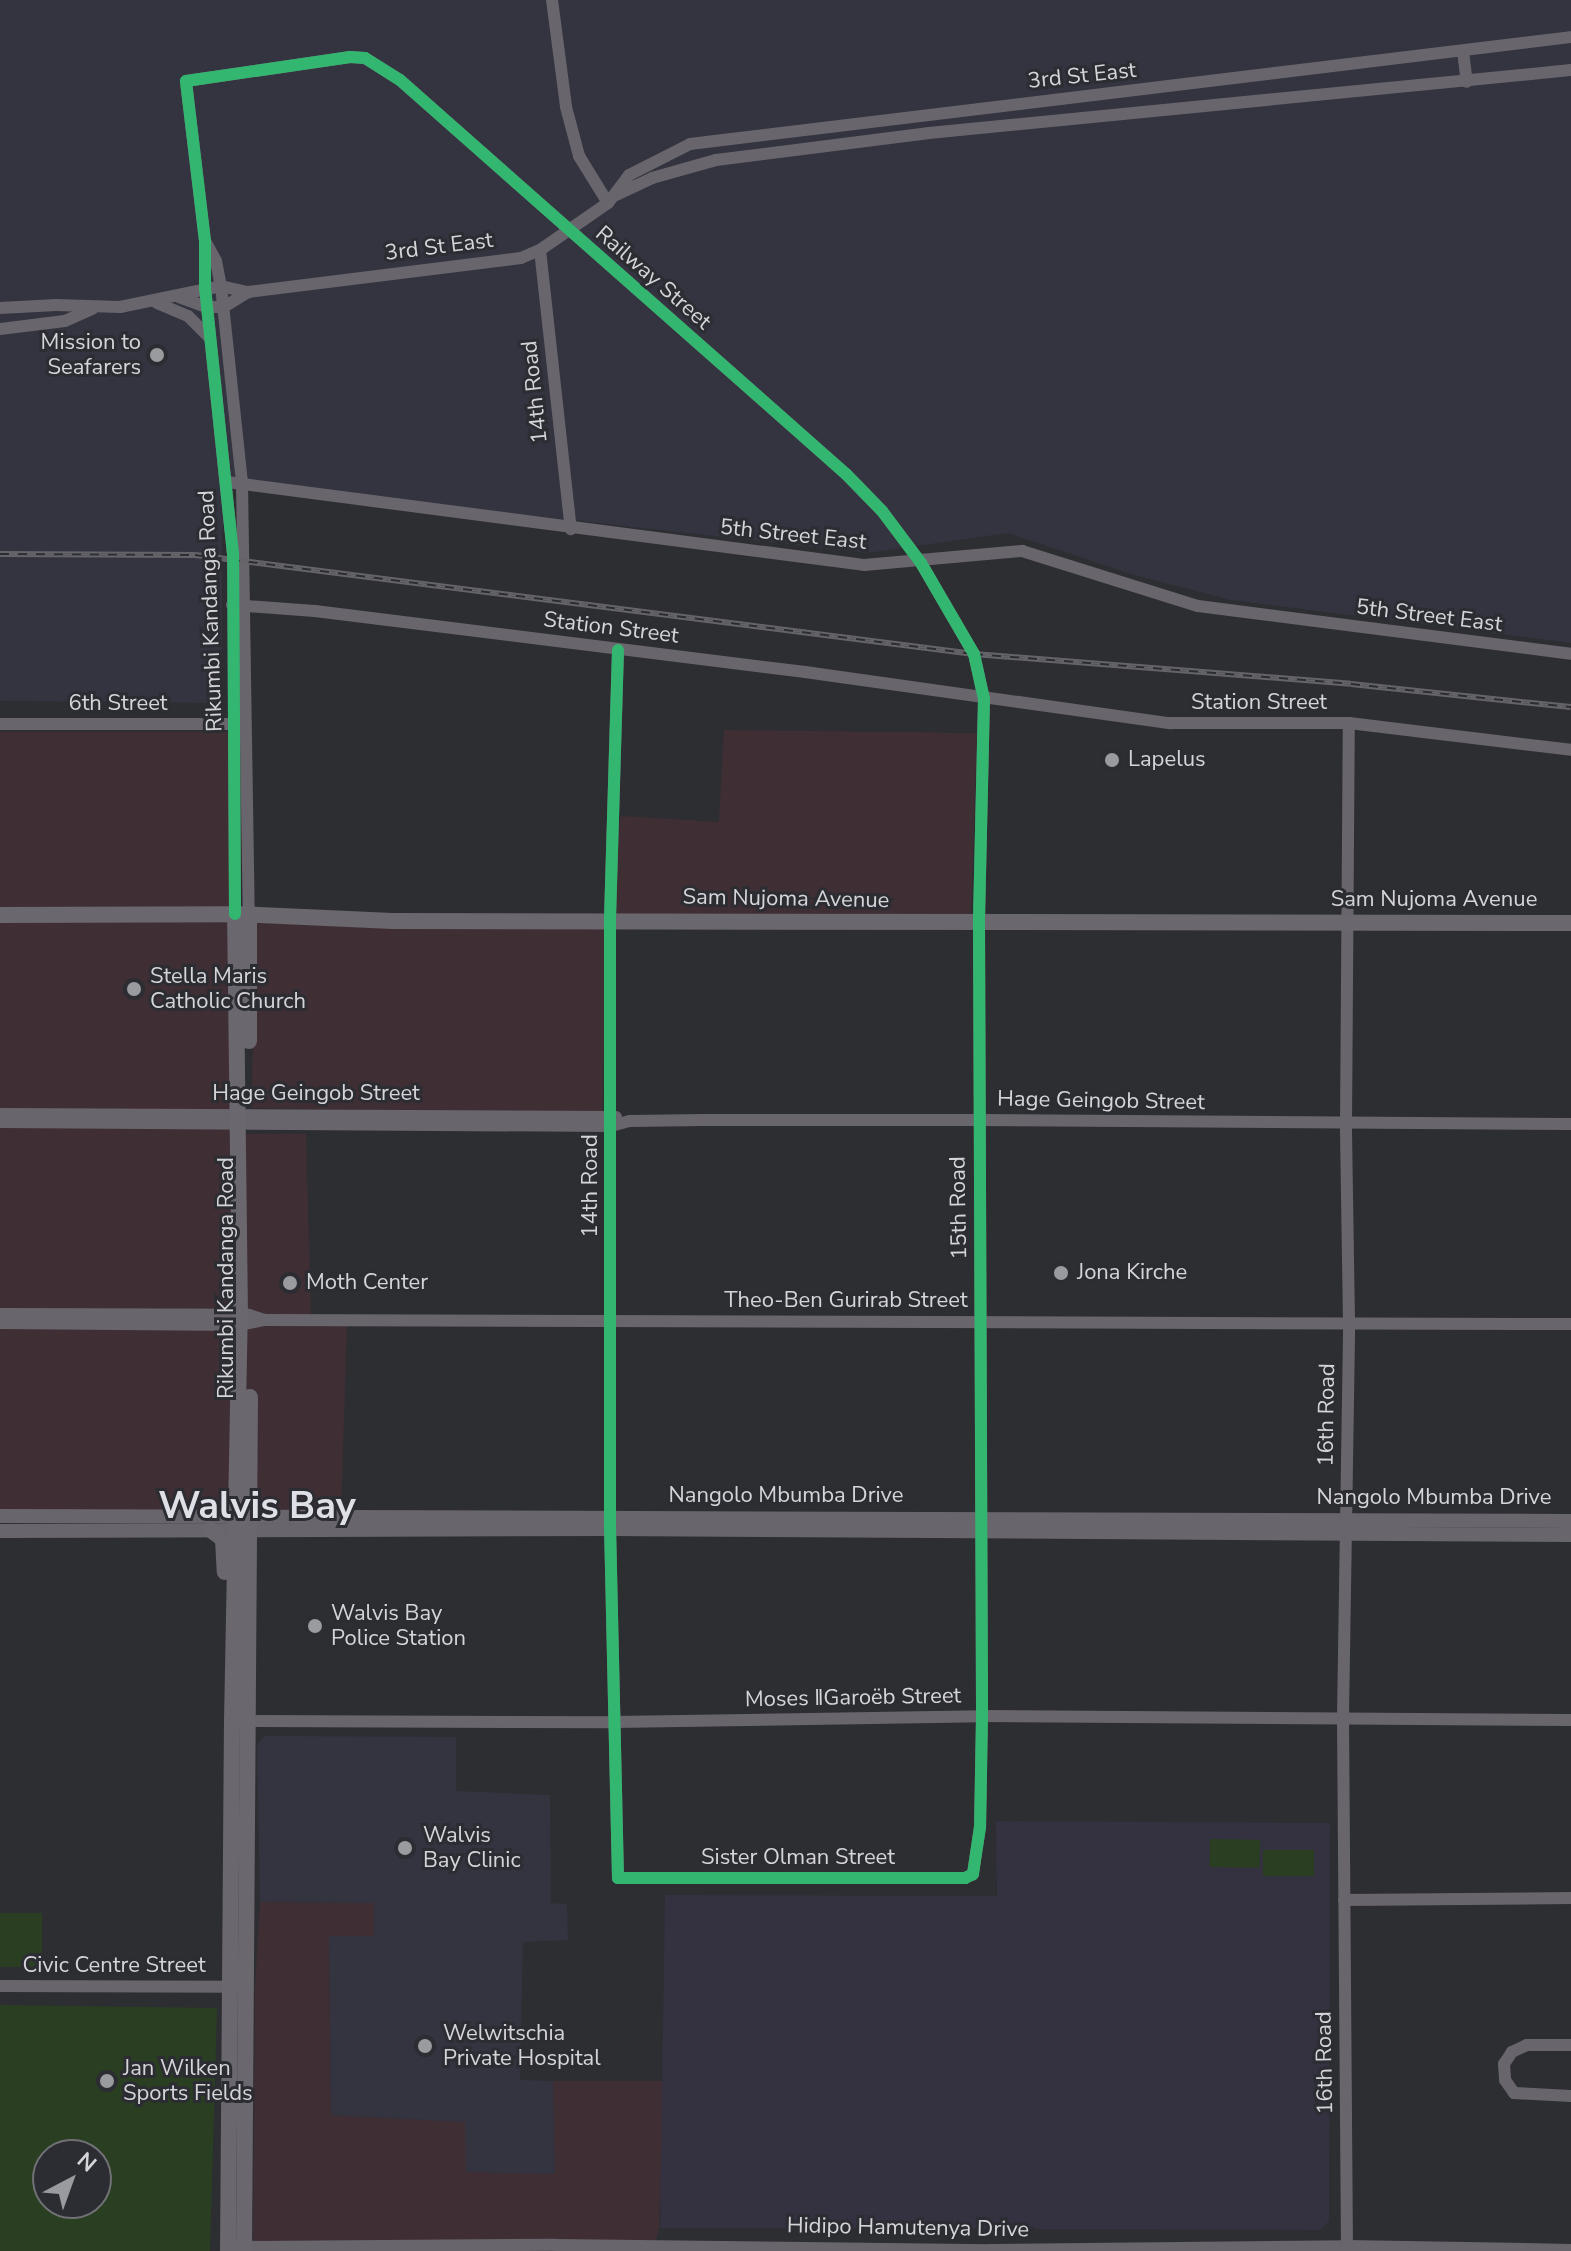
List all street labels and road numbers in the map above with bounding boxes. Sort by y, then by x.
street label: 3rd St East [1027,57,1137,95]
street label: Railway Street [590,221,716,335]
street label: 3rd St East [383,227,495,267]
street label: 14th Road [516,339,554,445]
street label: Rikumbi Kandanga Road [194,490,228,732]
street label: 5th Street East [718,514,868,556]
street label: 5th Street East [1354,594,1504,638]
street label: Station Street [542,607,680,649]
street label: Station Street [1191,690,1327,716]
street label: 6th Street [68,691,168,717]
street label: Sam Nujoma Avenue [682,884,890,914]
street label: Sam Nujoma Avenue [1331,887,1537,913]
street label: Hage Geingob Street [212,1081,420,1107]
street label: Hage Geingob Street [997,1086,1205,1116]
street label: 14th Road [578,1134,604,1238]
street label: 15th Road [945,1156,973,1260]
street label: Rikumbi Kandanga Road [214,1157,240,1399]
street label: Theo-Ben Gurirab Street [724,1288,968,1314]
street label: 16th Road [1313,1363,1341,1467]
street label: Nangolo Mbumba Drive [669,1483,903,1509]
street label: Nangolo Mbumba Drive [1317,1485,1551,1511]
street label: Moses ǁGaroëb Street [745,1683,961,1713]
street label: Sister Olman Street [701,1845,895,1871]
street label: Civic Centre Street [22,1953,206,1979]
street label: 16th Road [1311,2011,1339,2115]
street label: Hidipo Hamutenya Drive [787,2213,1029,2243]

